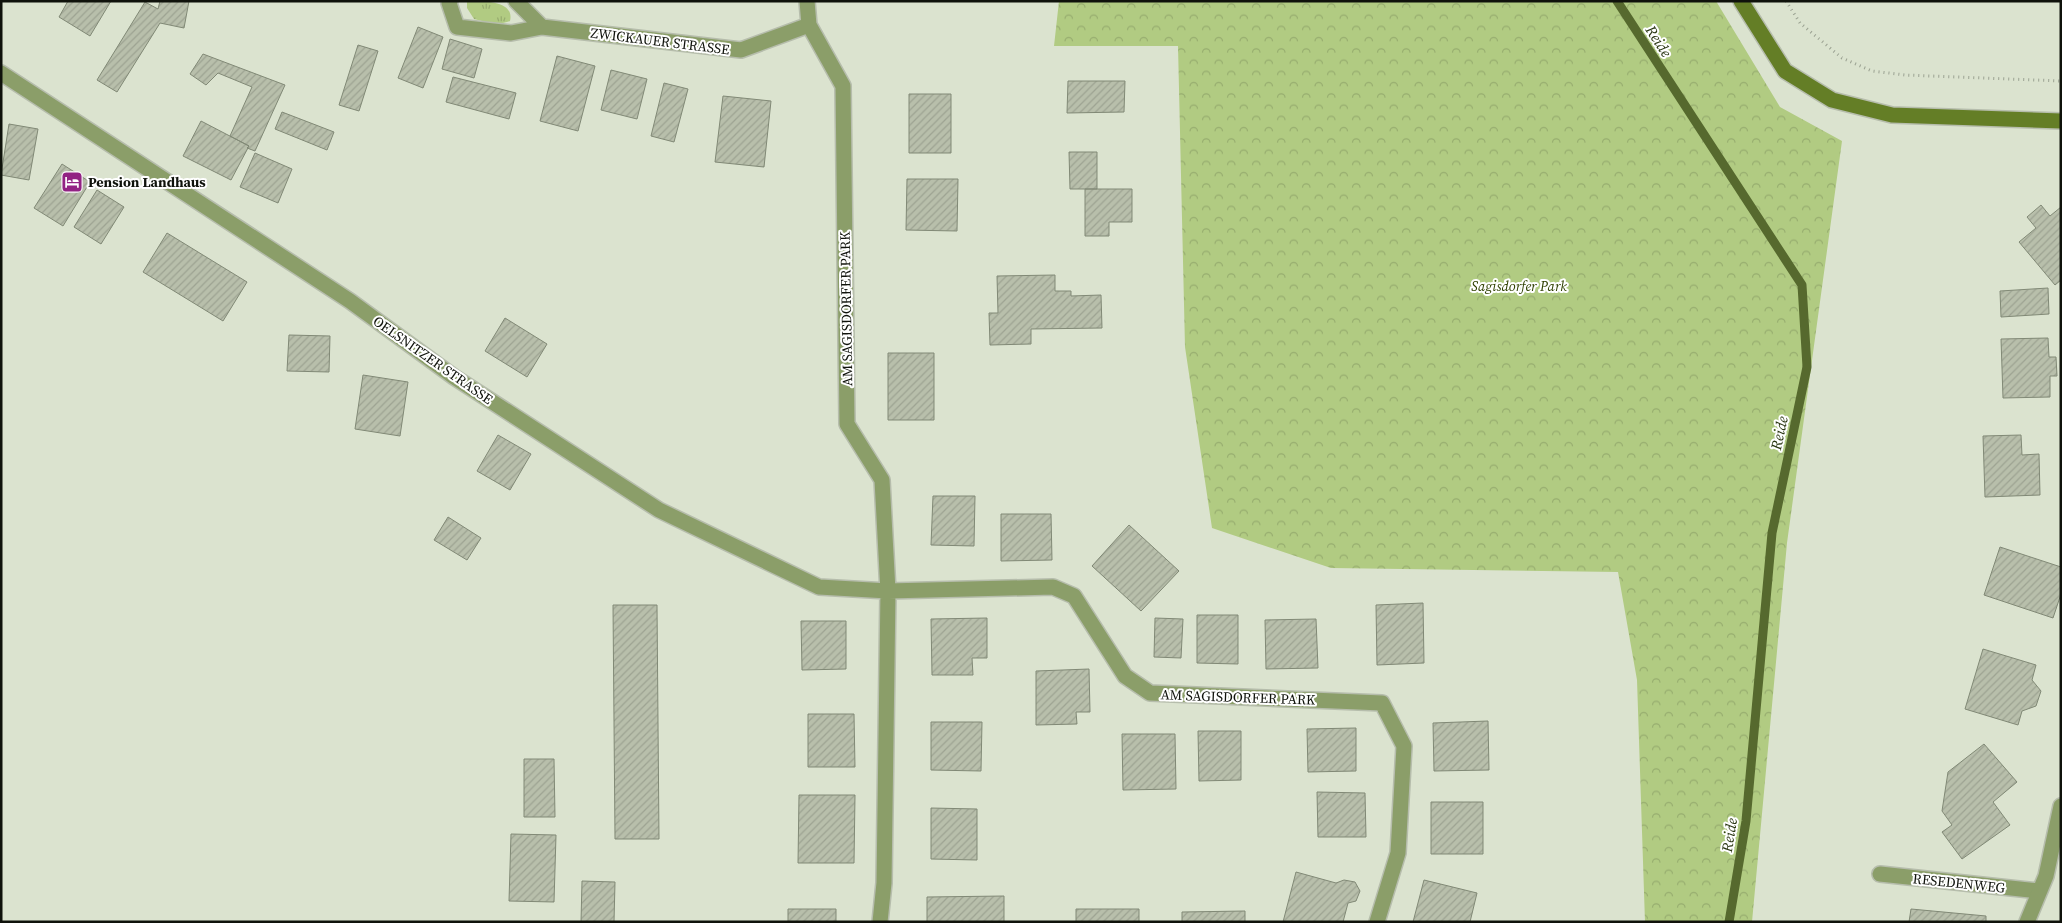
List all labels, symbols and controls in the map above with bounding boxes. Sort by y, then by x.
water label: Reide [1640,20,1677,61]
street label: ZWICKAUER STRASSE [589,23,731,59]
hotel icon: Pension Landhaus [60,170,84,194]
place label: Pension Landhaus [88,172,206,192]
street label: AM SAGISDORFER PARK [835,231,857,387]
park label: Sagisdorfer Park [1471,276,1567,296]
street label: OELSNITZER STRASSE [369,311,497,409]
water label: Reide [1765,414,1793,453]
street label: AM SAGISDORFER PARK [1160,684,1316,710]
water label: Reide [1716,816,1742,855]
street label: RESEDENWEG [1912,868,2007,898]

